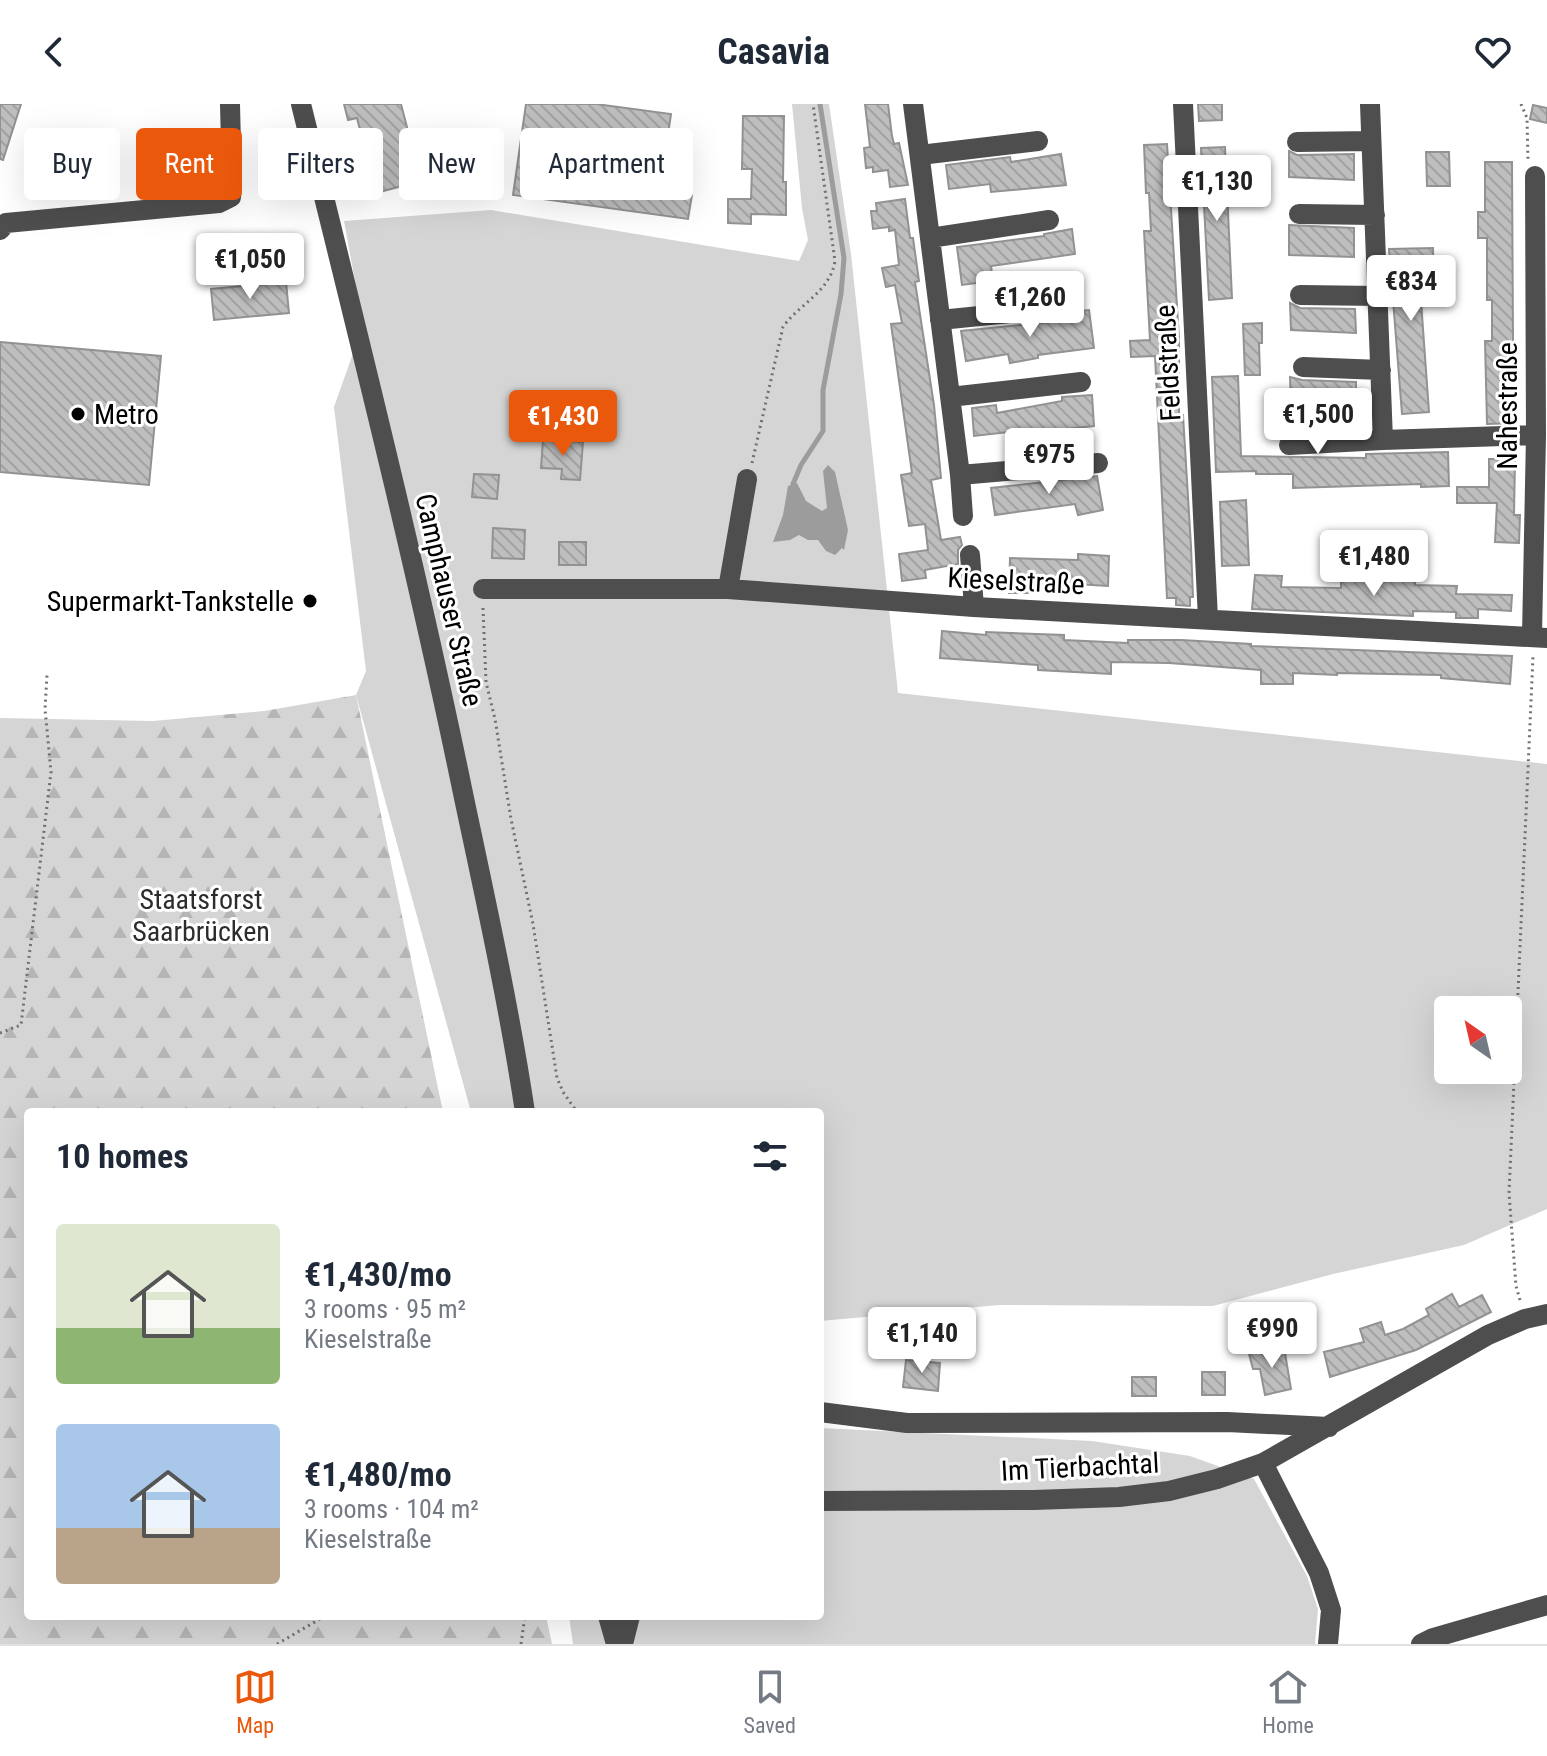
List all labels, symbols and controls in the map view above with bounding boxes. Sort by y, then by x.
icon: back [32,30,76,74]
icon: heart [1471,30,1515,74]
text: Casavia [717,31,830,73]
chip: Buy [24,128,120,200]
chip: Rent [136,128,242,200]
chip: Filters [258,128,383,200]
chip: New [399,128,504,200]
chip: Apartment [520,128,693,200]
pin: €1,130 [1152,155,1282,223]
text: €1,130 [1181,166,1253,196]
pin: €1,050 [185,233,315,301]
text: €1,050 [214,244,286,274]
pin: €834 [1364,255,1458,323]
text: €834 [1385,266,1437,296]
pin: €1,260 [965,271,1095,339]
text: €1,260 [994,282,1066,312]
street label: Feldstraße [1148,304,1188,422]
street label: Nahestraße [1491,342,1524,470]
pin: €1,500 [1253,388,1383,456]
pin: €1,430 [498,390,628,458]
place label: Metro [94,398,159,431]
text: €1,500 [1282,399,1354,429]
text: €1,430 [527,401,599,431]
marker: Metro [69,405,87,423]
pin: €975 [1002,428,1096,496]
text: €975 [1023,439,1075,469]
street label: Camphauser Straße [408,490,490,710]
pin: €1,480 [1309,530,1439,598]
text: €1,480 [1338,541,1410,571]
street label: Kieselstraße [947,561,1085,601]
place label: Supermarkt-Tankstelle [47,585,294,618]
marker: Supermarkt-Tankstelle [301,592,319,610]
park label: Staatsforst Saarbrücken [132,883,270,948]
north arrow [1434,996,1522,1084]
map controls [1434,996,1522,1084]
icon: filters [748,1134,792,1178]
text: 10 homes [56,1136,189,1176]
text: €1,430/mo [304,1254,452,1294]
icon: home [120,1256,216,1352]
text: 3 rooms · 95 m² [304,1294,466,1324]
pin: €990 [1225,1302,1319,1370]
pin: €1,140 [857,1307,987,1375]
text: €990 [1246,1313,1298,1343]
text: €1,140 [886,1318,958,1348]
text: Kieselstraße [304,1324,432,1354]
street label: Im Tierbachtal [1000,1446,1160,1488]
text: €1,480/mo [304,1454,452,1494]
icon: home [120,1456,216,1552]
text: 3 rooms · 104 m² [304,1494,479,1524]
text: Kieselstraße [304,1524,432,1554]
tab: Map [233,1665,277,1738]
tab: Saved [744,1665,796,1738]
tab: Home [1262,1665,1314,1738]

